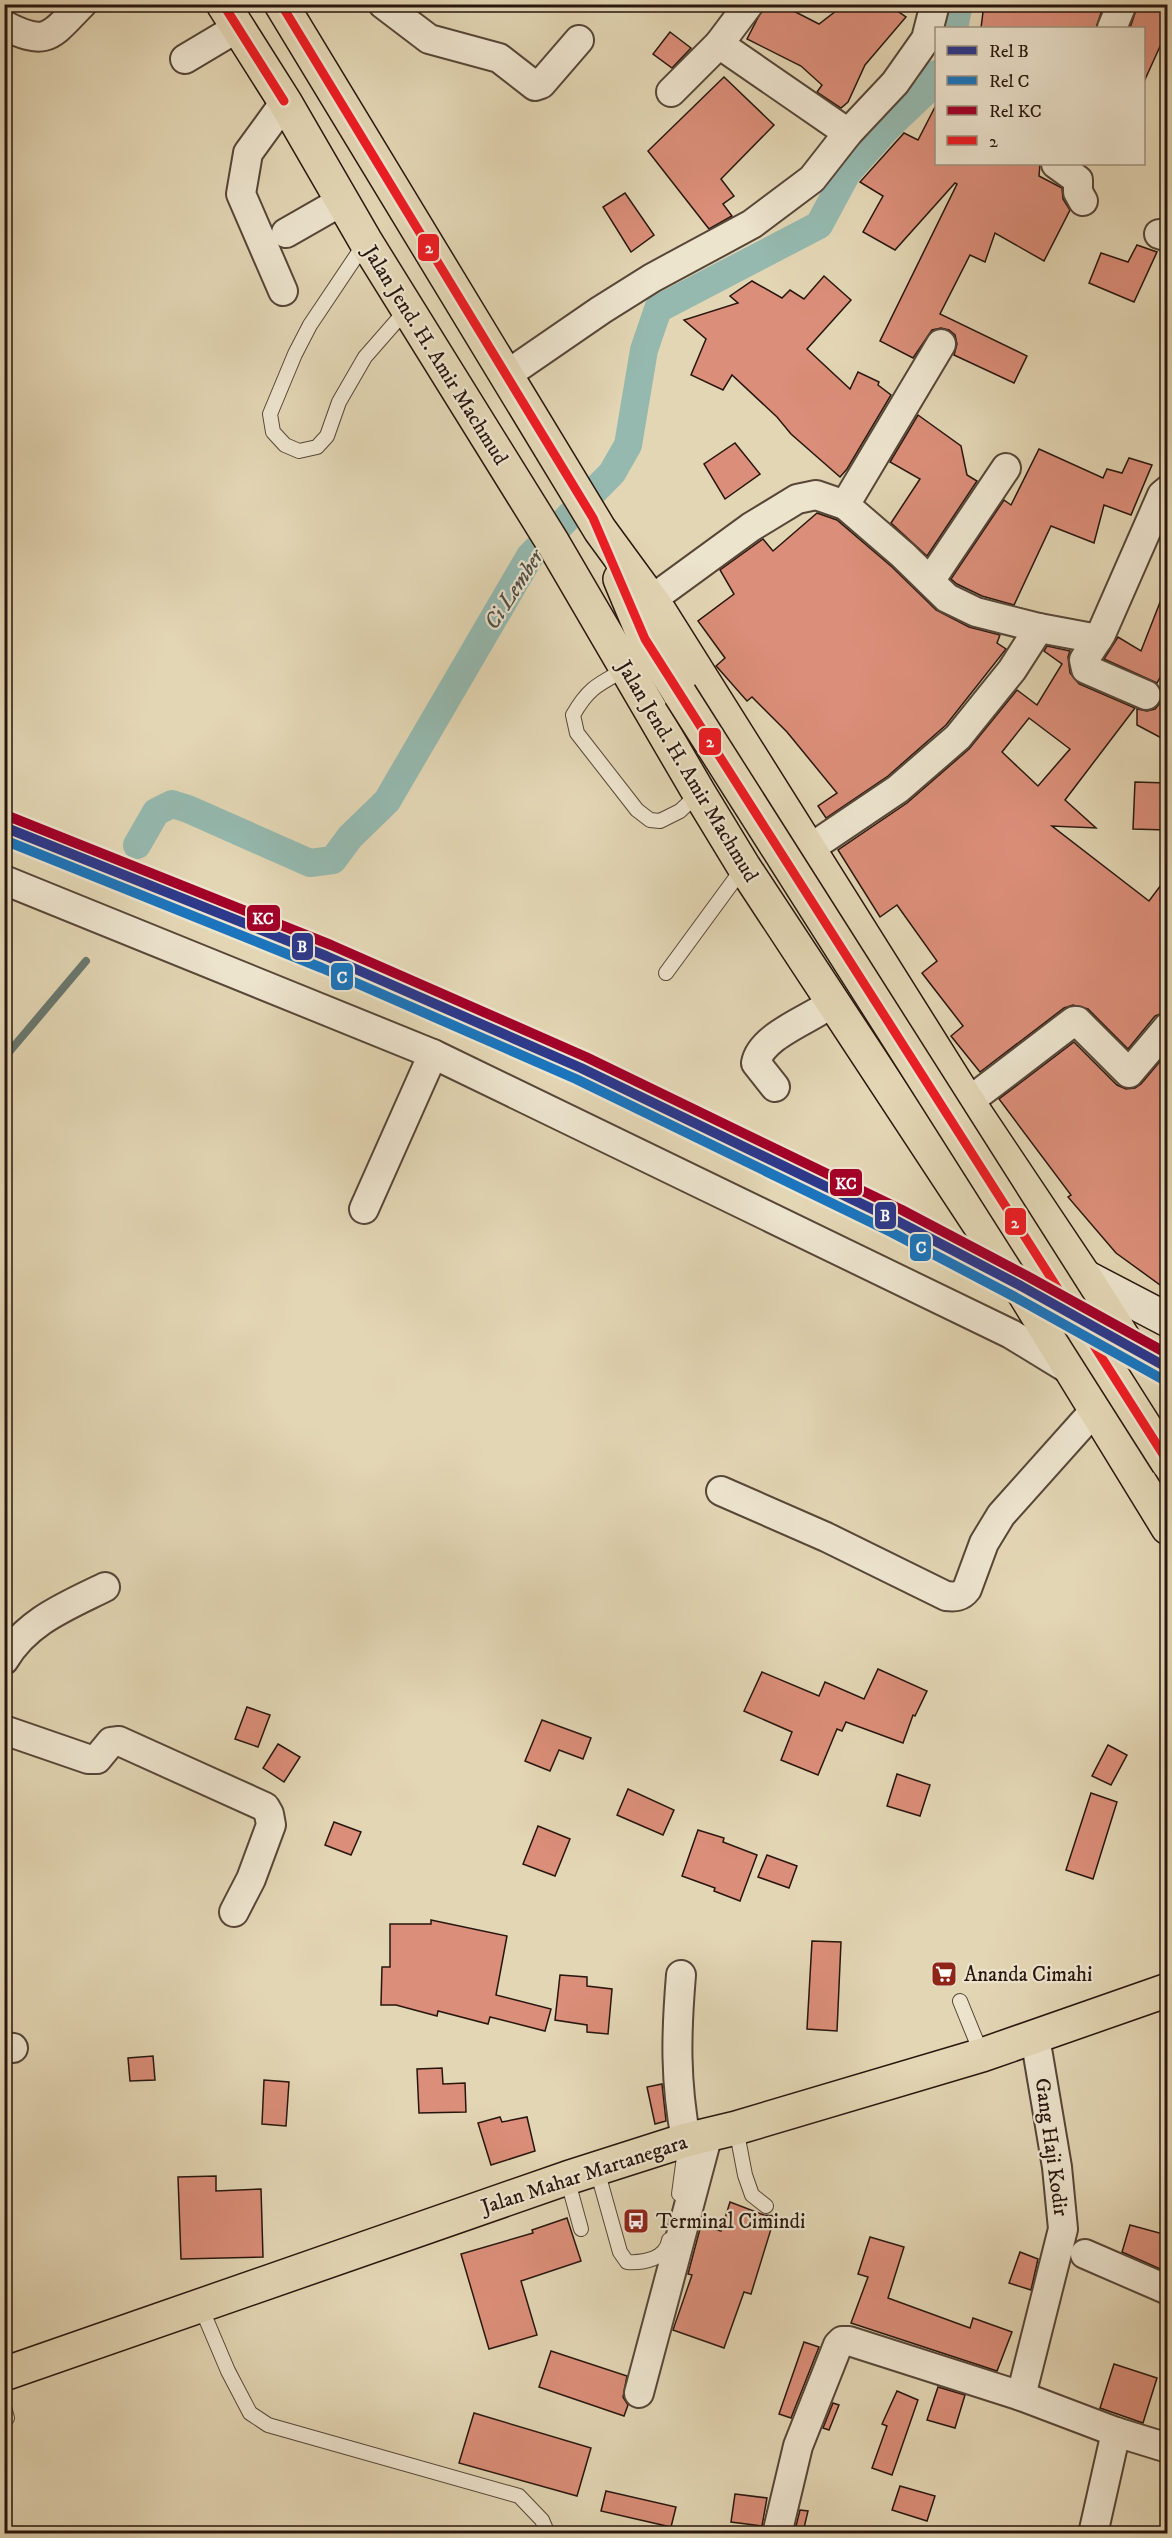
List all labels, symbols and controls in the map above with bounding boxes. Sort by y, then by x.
legend [935,27,1145,165]
text: Rel B [989,41,1029,63]
text: Rel C [989,71,1030,93]
text: Rel KC [989,101,1042,123]
text: 2 [989,131,998,153]
line badge: 2 [417,233,440,262]
text: 2 [425,238,434,258]
street label: Jalan Jend. H. Amir Machmud [356,239,514,470]
water label: Ci Lember [479,543,551,635]
street label: Jalan Jend. H. Amir Machmud [610,654,764,887]
line badge: 2 [698,727,722,756]
text: 2 [706,732,715,752]
line badge: KC [246,904,281,932]
text: KC [252,909,274,929]
line badge: B [291,932,314,961]
text: B [297,937,307,957]
line badge: C [330,962,354,991]
text: C [337,968,347,988]
line badge: KC [829,1168,863,1197]
text: KC [835,1174,857,1194]
line badge: B [874,1201,897,1230]
text: B [880,1206,890,1226]
line badge: 2 [1004,1207,1027,1236]
text: 2 [1011,1213,1020,1233]
line badge: C [909,1233,932,1262]
text: C [916,1238,926,1258]
supermarket icon: Ananda Cimahi [929,1959,959,1989]
place label: Ananda Cimahi [964,1962,1093,1988]
street label: Gang Haji Kodir [1028,2076,1074,2218]
street label: Jalan Mahar Martanegara [476,2129,691,2221]
bus stop icon: Terminal Cimindi [621,2206,651,2236]
place label: Terminal Cimindi [656,2209,805,2235]

